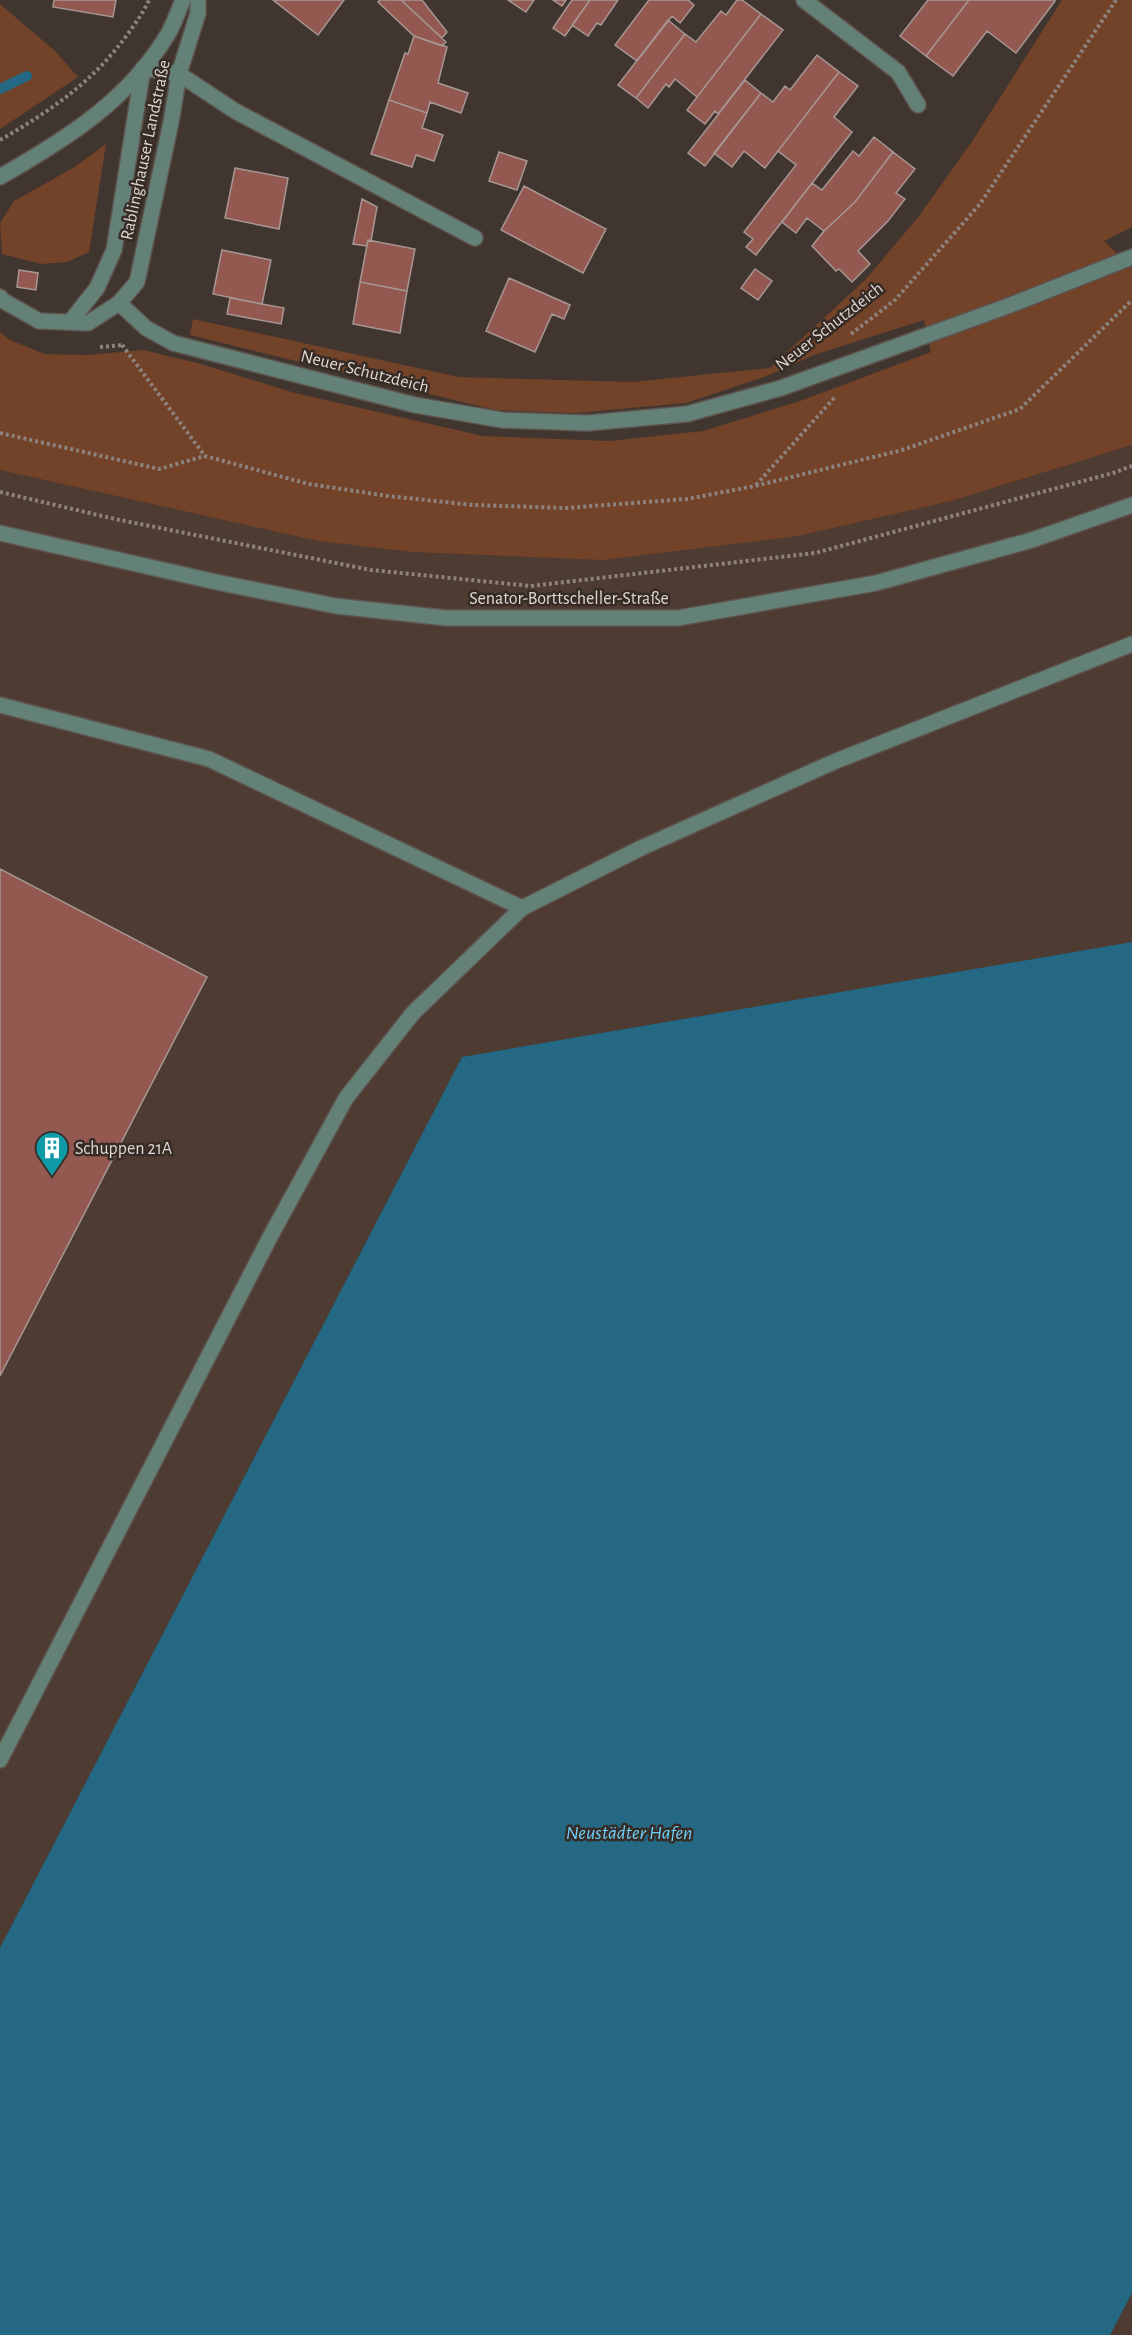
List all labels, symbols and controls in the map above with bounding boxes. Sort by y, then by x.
street label: Rablinghauser Landstraße [118,59,174,242]
street label: Neuer Schutzdeich [772,279,887,374]
street label: Neuer Schutzdeich [299,347,431,397]
street label: Senator-Borttscheller-Straße [469,590,669,608]
building icon: Schuppen 21A [34,1130,70,1177]
place label: Schuppen 21A [75,1140,173,1158]
water label: Neustädter Hafen [566,1823,692,1843]

